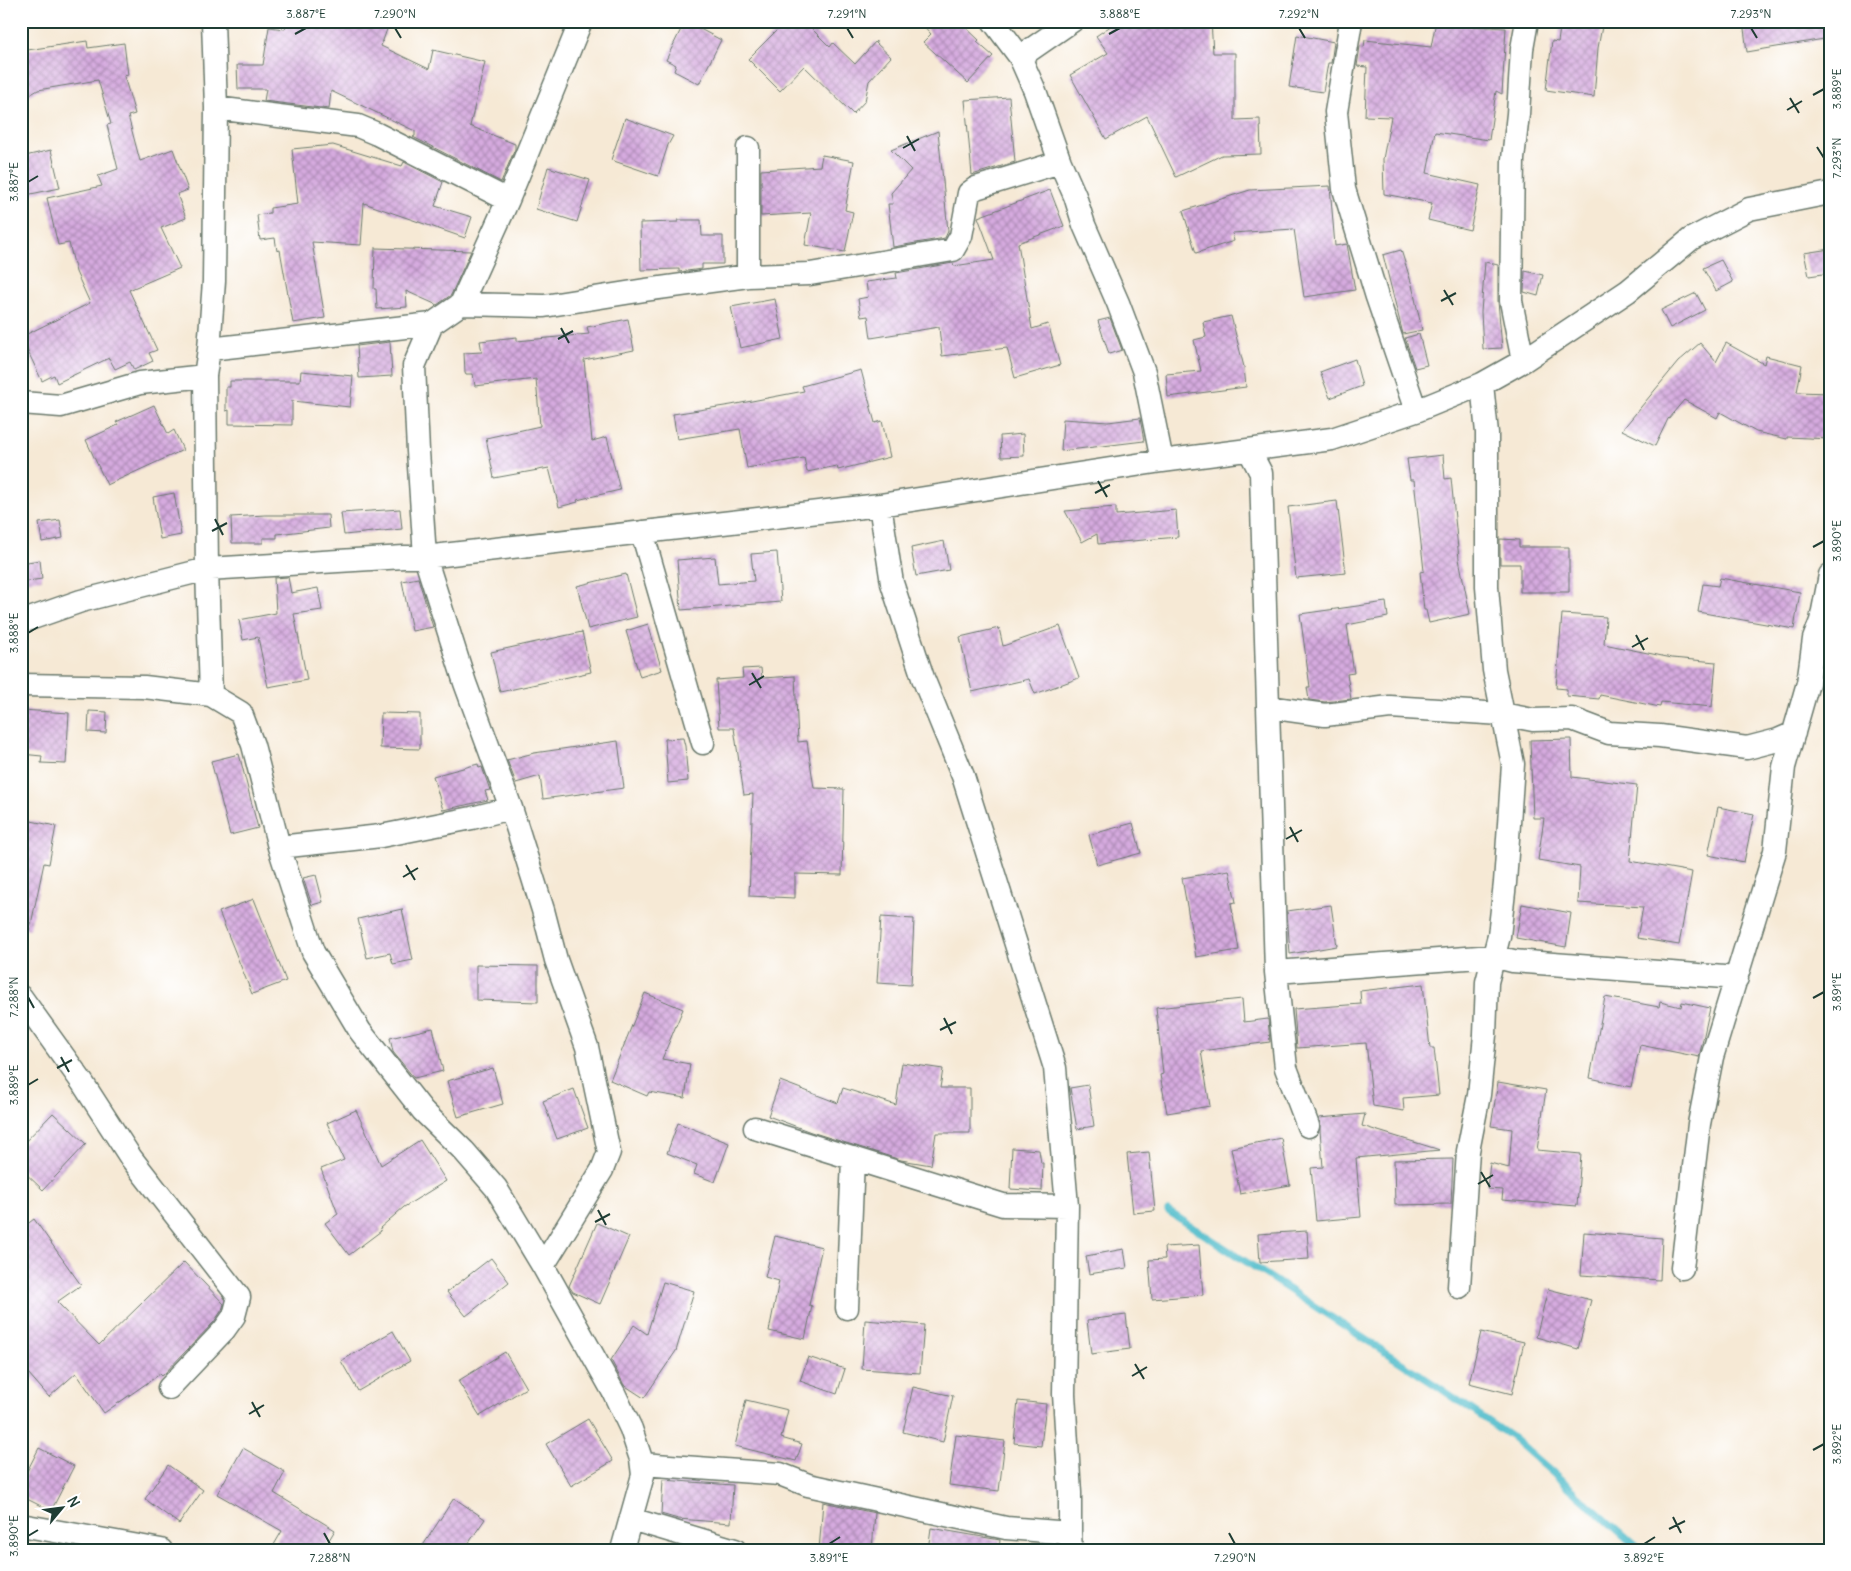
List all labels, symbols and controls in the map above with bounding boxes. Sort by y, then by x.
text: 3.887°E [286,6,326,21]
text: 7.290°N [374,6,416,21]
text: 7.291°N [828,6,866,21]
text: 3.888°E [1099,6,1141,21]
text: 7.292°N [1279,6,1319,21]
text: 7.293°N [1731,6,1771,21]
text: 3.889°E [1829,68,1844,110]
text: 7.293°N [1829,138,1844,178]
text: 3.887°E [6,162,21,202]
text: 3.890°E [1829,520,1844,562]
text: 3.888°E [6,612,21,654]
text: 3.891°E [1829,973,1844,1011]
text: 7.288°N [6,976,21,1018]
text: 3.889°E [6,1064,21,1106]
text: 3.892°E [1829,1424,1844,1464]
north arrow [38,1484,88,1534]
text: N [63,1493,84,1510]
text: 3.890°E [6,1515,21,1557]
text: 7.288°N [309,1550,351,1565]
text: 3.891°E [810,1550,848,1565]
text: 7.290°N [1214,1550,1256,1565]
text: 3.892°E [1624,1550,1664,1565]

